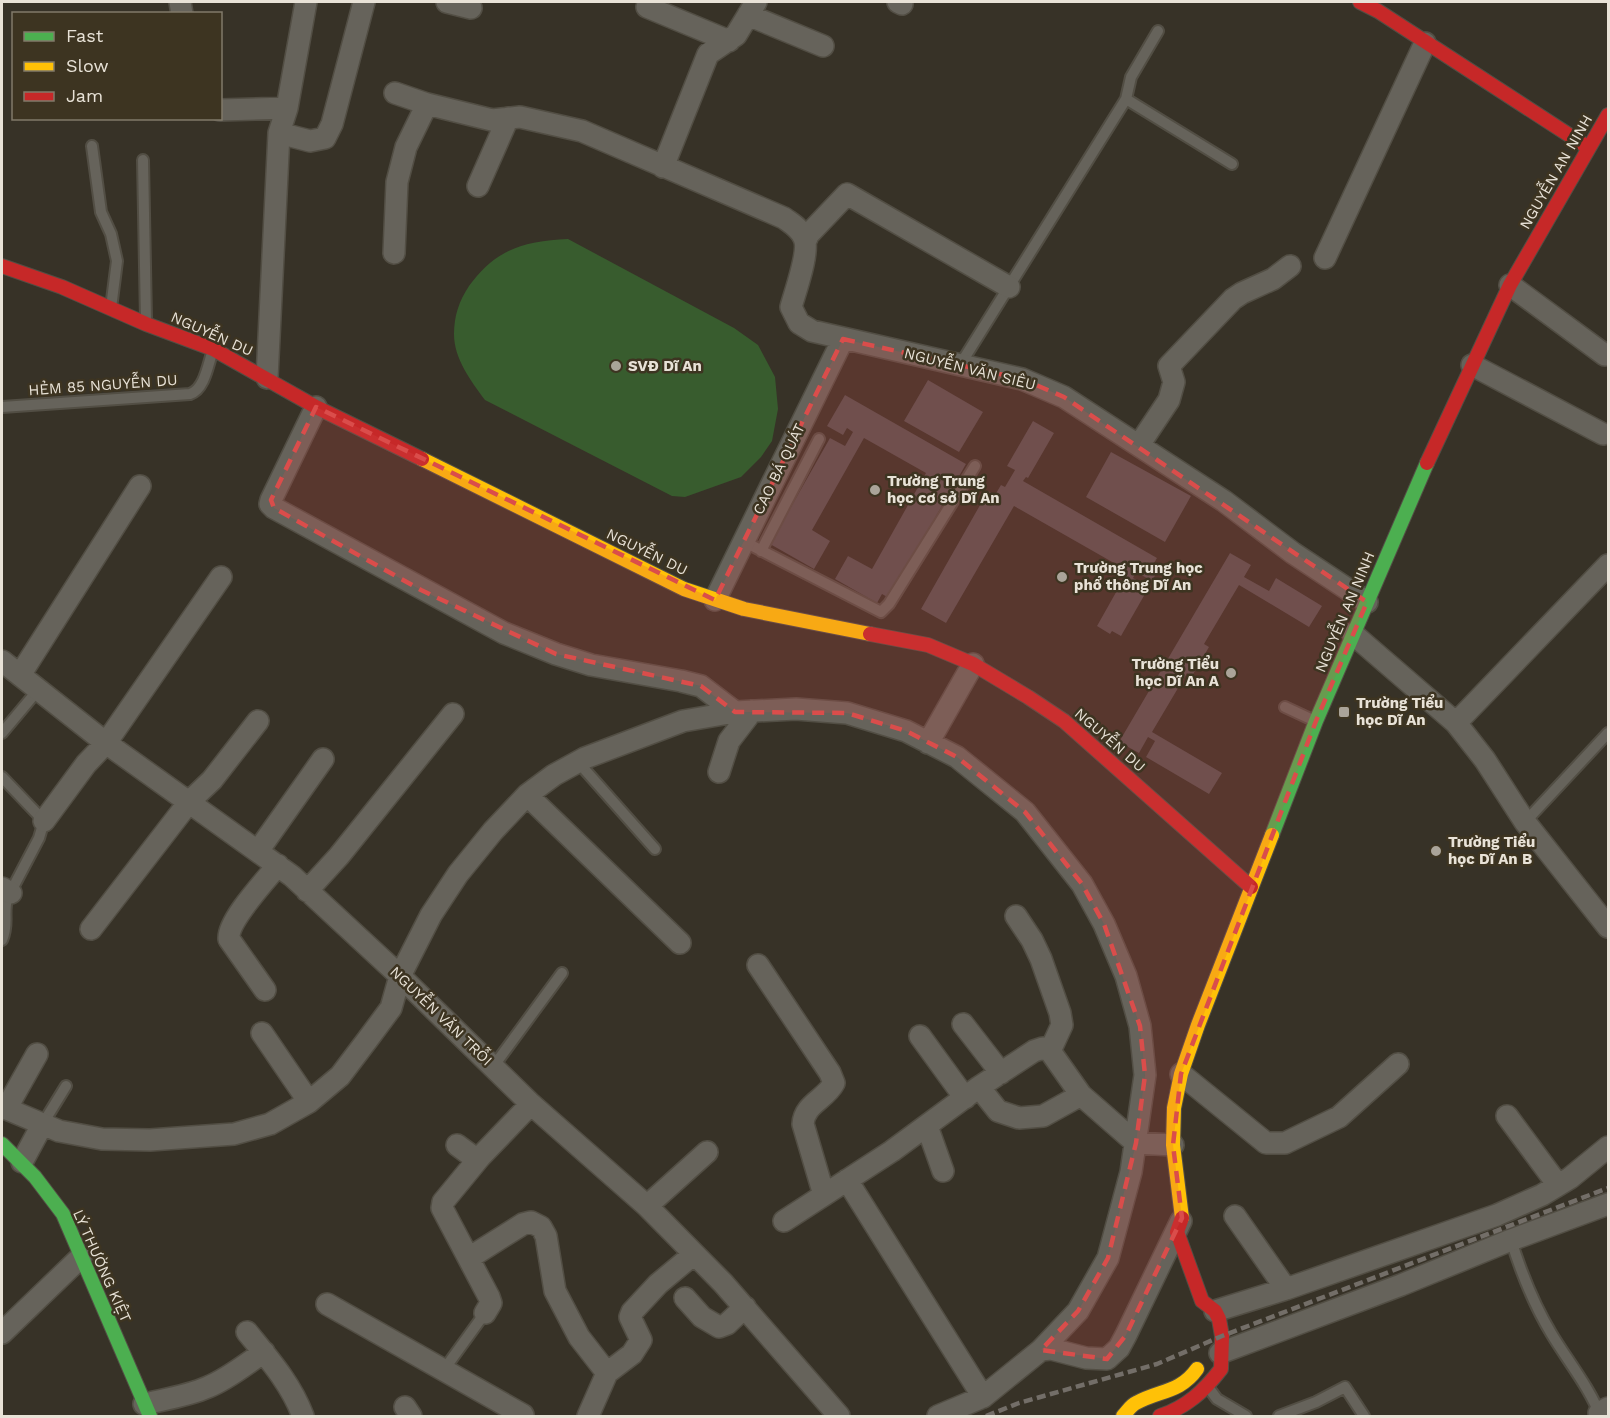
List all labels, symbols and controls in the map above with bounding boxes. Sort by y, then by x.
legend [12,12,222,120]
text: Fast [66,25,104,46]
text: Slow [66,55,109,76]
text: Jam [66,85,103,106]
street label: NGUYỄN AN NINH [1513,110,1596,233]
street label: NGUYỄN DU [168,305,257,360]
street label: NGUYỄN VĂN SIÊU [902,341,1038,394]
place label: SVĐ Dĩ An [628,357,702,375]
marker: SVĐ Dĩ An [609,359,623,373]
street label: HẺM 85 NGUYỄN DU [28,368,178,399]
street label: CAO BÁ QUÁT [749,420,809,518]
place label: Trường Trung học cơ sở Dĩ An [887,472,1000,507]
marker: Trường Trung học cơ sở Dĩ An [868,483,882,497]
street label: NGUYỄN DU [604,522,692,579]
street label: NGUYỄN AN NINH [1309,548,1379,675]
place label: Trường Trung học phổ thông Dĩ An [1074,559,1203,594]
marker: Trường Trung học phổ thông Dĩ An [1055,570,1069,584]
place label: Trường Tiểu học Dĩ An A [1132,654,1220,690]
marker: Trường Tiểu học Dĩ An A [1224,666,1238,680]
place label: Trường Tiểu học Dĩ An [1356,693,1443,729]
street label: NGUYỄN DU [1071,702,1151,776]
marker: Trường Tiểu học Dĩ An [1337,705,1351,719]
place label: Trường Tiểu học Dĩ An B [1448,832,1535,868]
marker: Trường Tiểu học Dĩ An B [1429,844,1443,858]
street label: NGUYỄN VĂN TRỖI [386,960,498,1069]
street label: LÝ THƯỜNG KIỆT [69,1206,136,1325]

